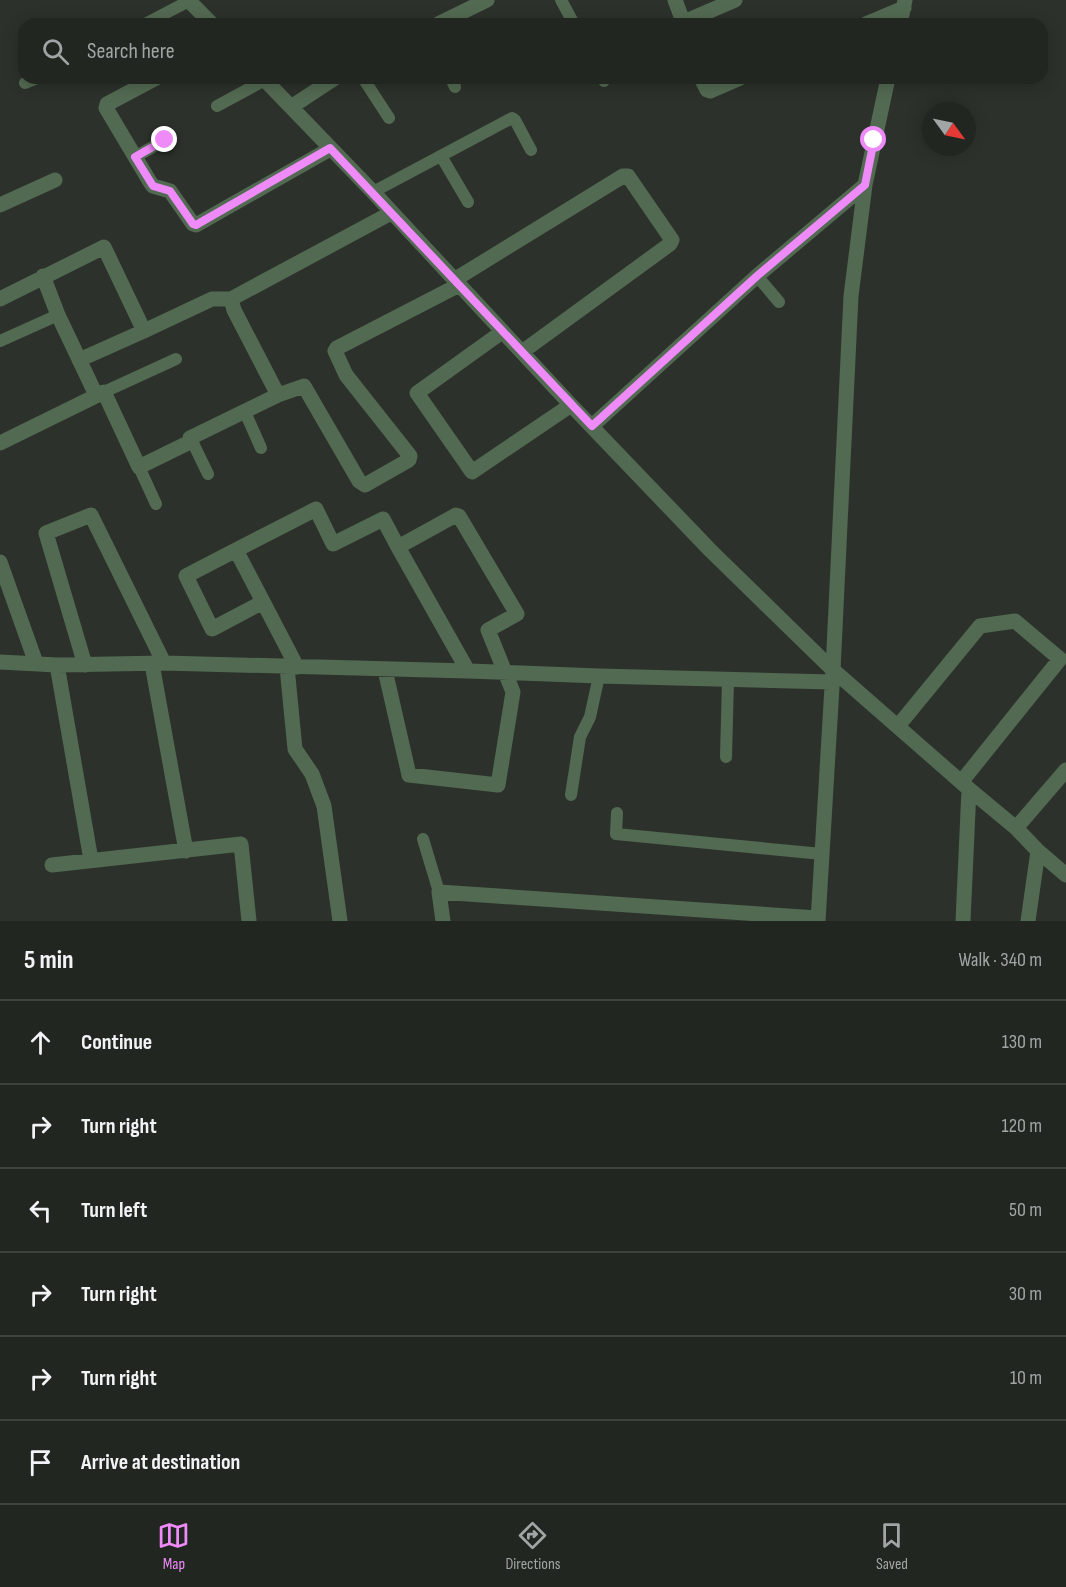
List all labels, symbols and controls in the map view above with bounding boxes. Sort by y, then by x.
search box [18,18,1048,84]
icon: search [39,35,72,68]
text: Search here [87,38,174,65]
north arrow [922,102,976,156]
route end [151,126,177,152]
route start [860,126,886,152]
text: 5 min [24,945,74,976]
text: Walk · 340 m [958,948,1042,972]
icon: ahead [24,1026,57,1059]
text: Continue [81,1029,152,1056]
text: 130 m [1002,1030,1042,1054]
icon: right [24,1110,57,1143]
text: Turn right [81,1113,157,1140]
text: 120 m [1002,1114,1042,1138]
icon: left [24,1194,57,1227]
text: Turn left [81,1197,147,1224]
text: 50 m [1009,1198,1042,1222]
icon: right [24,1278,57,1311]
text: Turn right [81,1281,157,1308]
text: 30 m [1009,1282,1042,1306]
icon: right [24,1362,57,1395]
text: Turn right [81,1365,157,1392]
text: 10 m [1010,1366,1042,1390]
icon: arrive [24,1446,57,1479]
text: Arrive at destination [81,1449,240,1476]
tab: Map [157,1519,190,1574]
tab: Directions [505,1519,560,1574]
tab: Saved [875,1519,908,1574]

